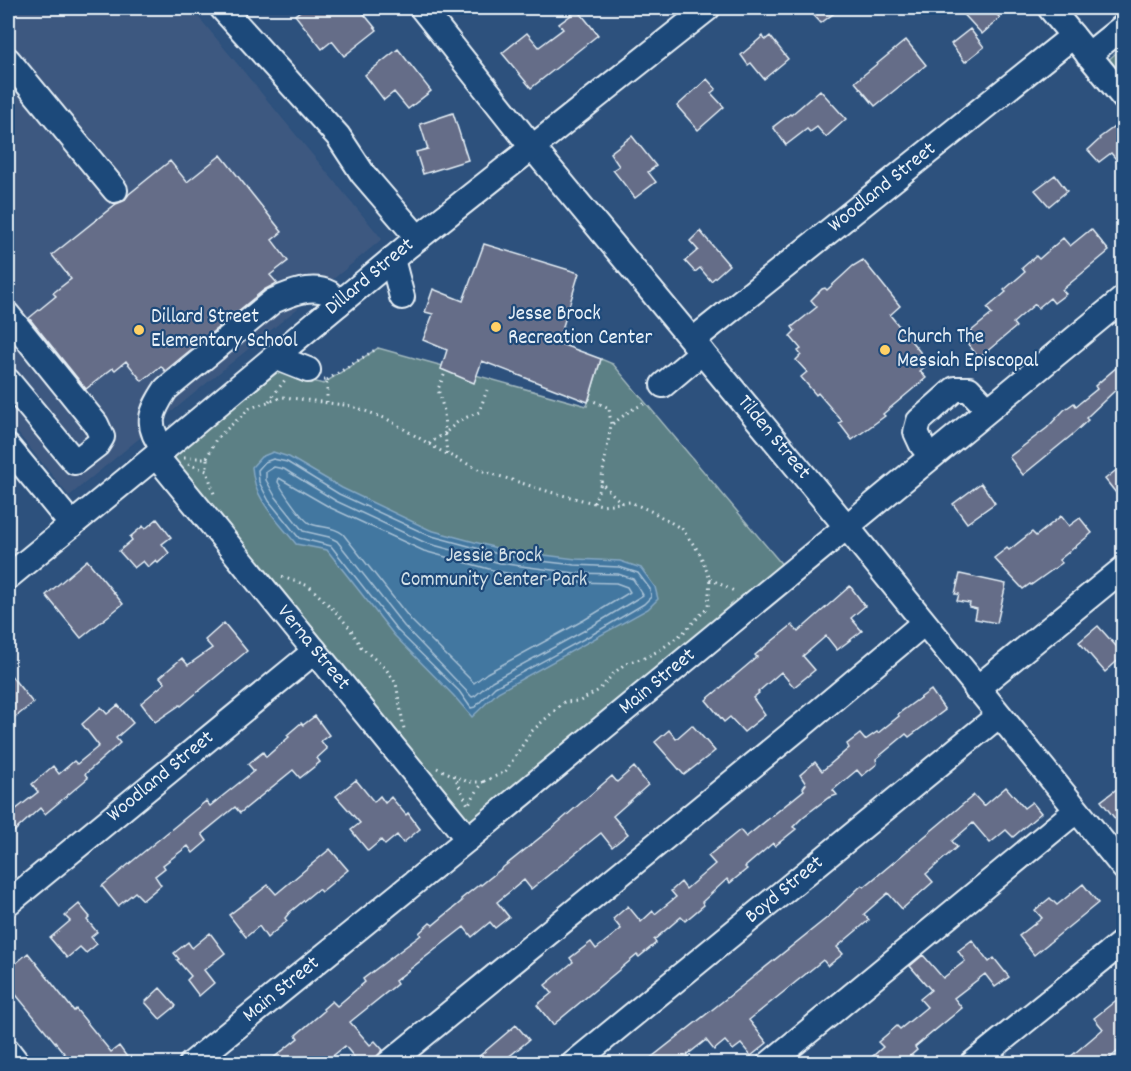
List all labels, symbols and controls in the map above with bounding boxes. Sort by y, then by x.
street label: Woodland Street [822,135,943,241]
street label: Dillard Street [319,231,421,324]
place label: Jesse Brock Recreation Center [508,300,653,354]
place label: Dillard Street Elementary School [151,303,298,357]
marker: Jesse Brock Recreation Center [489,320,503,334]
marker: Dillard Street Elementary School [132,323,146,337]
place label: Church The Messiah Episcopal [897,323,1039,377]
marker: Church The Messiah Episcopal [878,343,892,357]
street label: Tilden Street [729,389,817,487]
park label: Jessie Brock Community Center Park [401,542,587,596]
street label: Verna Street [269,599,357,698]
street label: Main Street [613,642,703,723]
street label: Woodland Street [101,724,221,831]
street label: Boyd Street [739,849,831,932]
street label: Main Street [237,950,327,1031]

